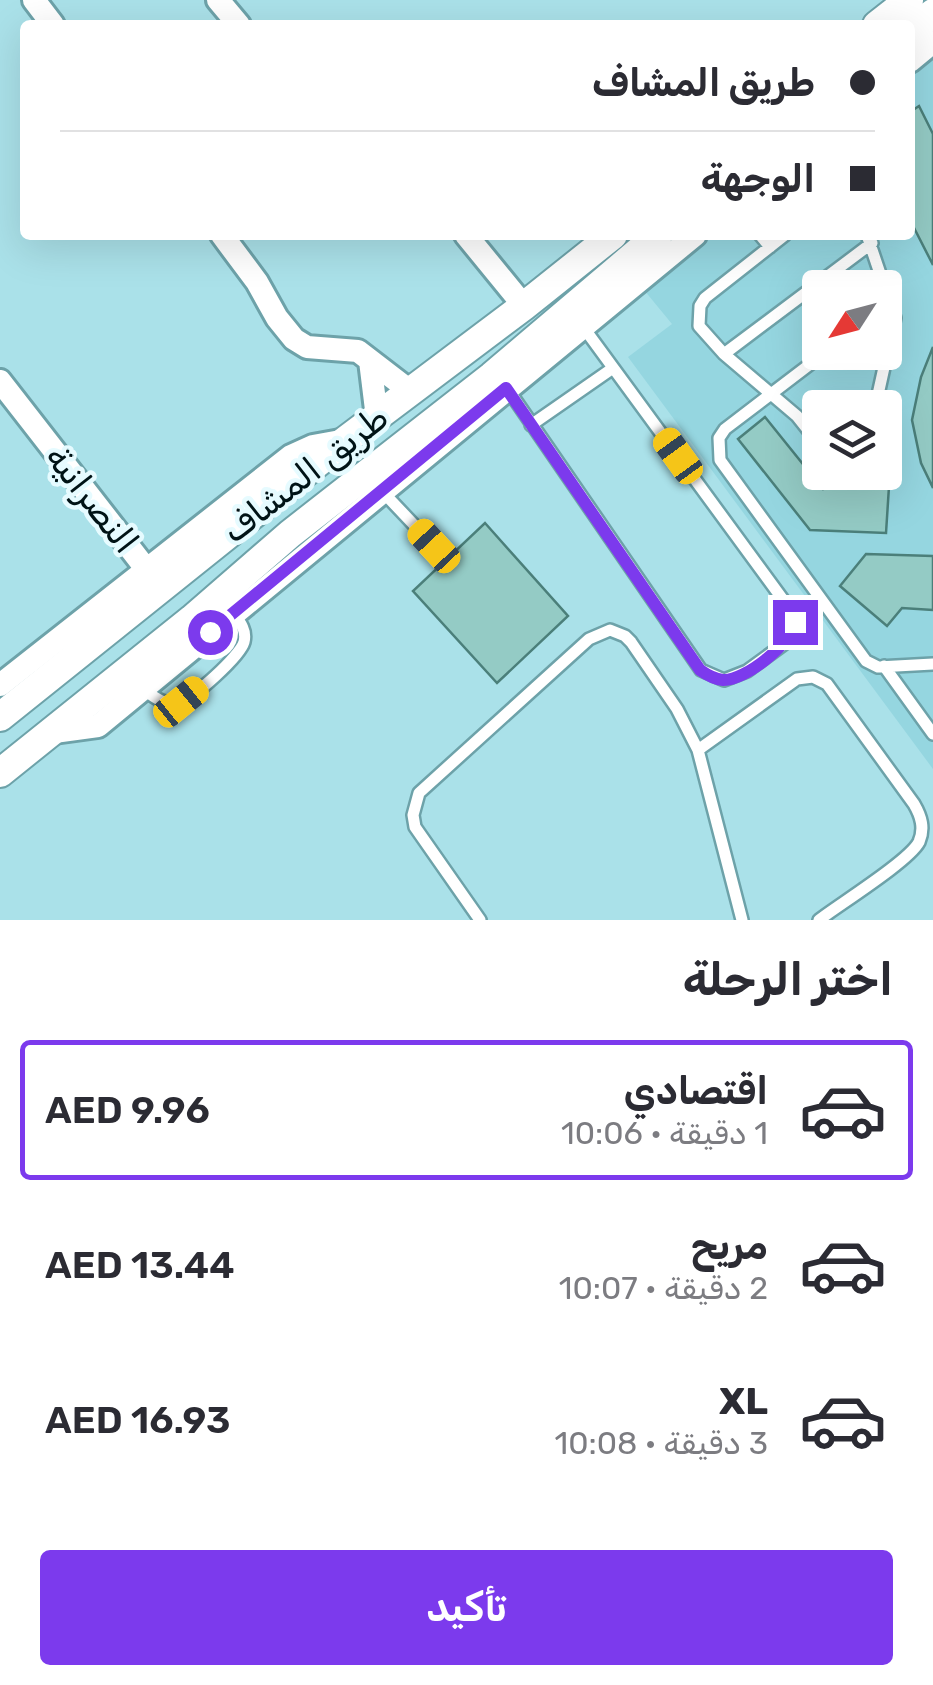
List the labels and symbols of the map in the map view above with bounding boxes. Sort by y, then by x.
north arrow [802,270,902,370]
street label: طريق المشاف [214,396,396,552]
car [648,423,708,489]
street label: النصرانية [37,436,147,562]
car [403,514,465,578]
route end [773,600,818,645]
route start [188,610,233,655]
car [148,671,214,733]

